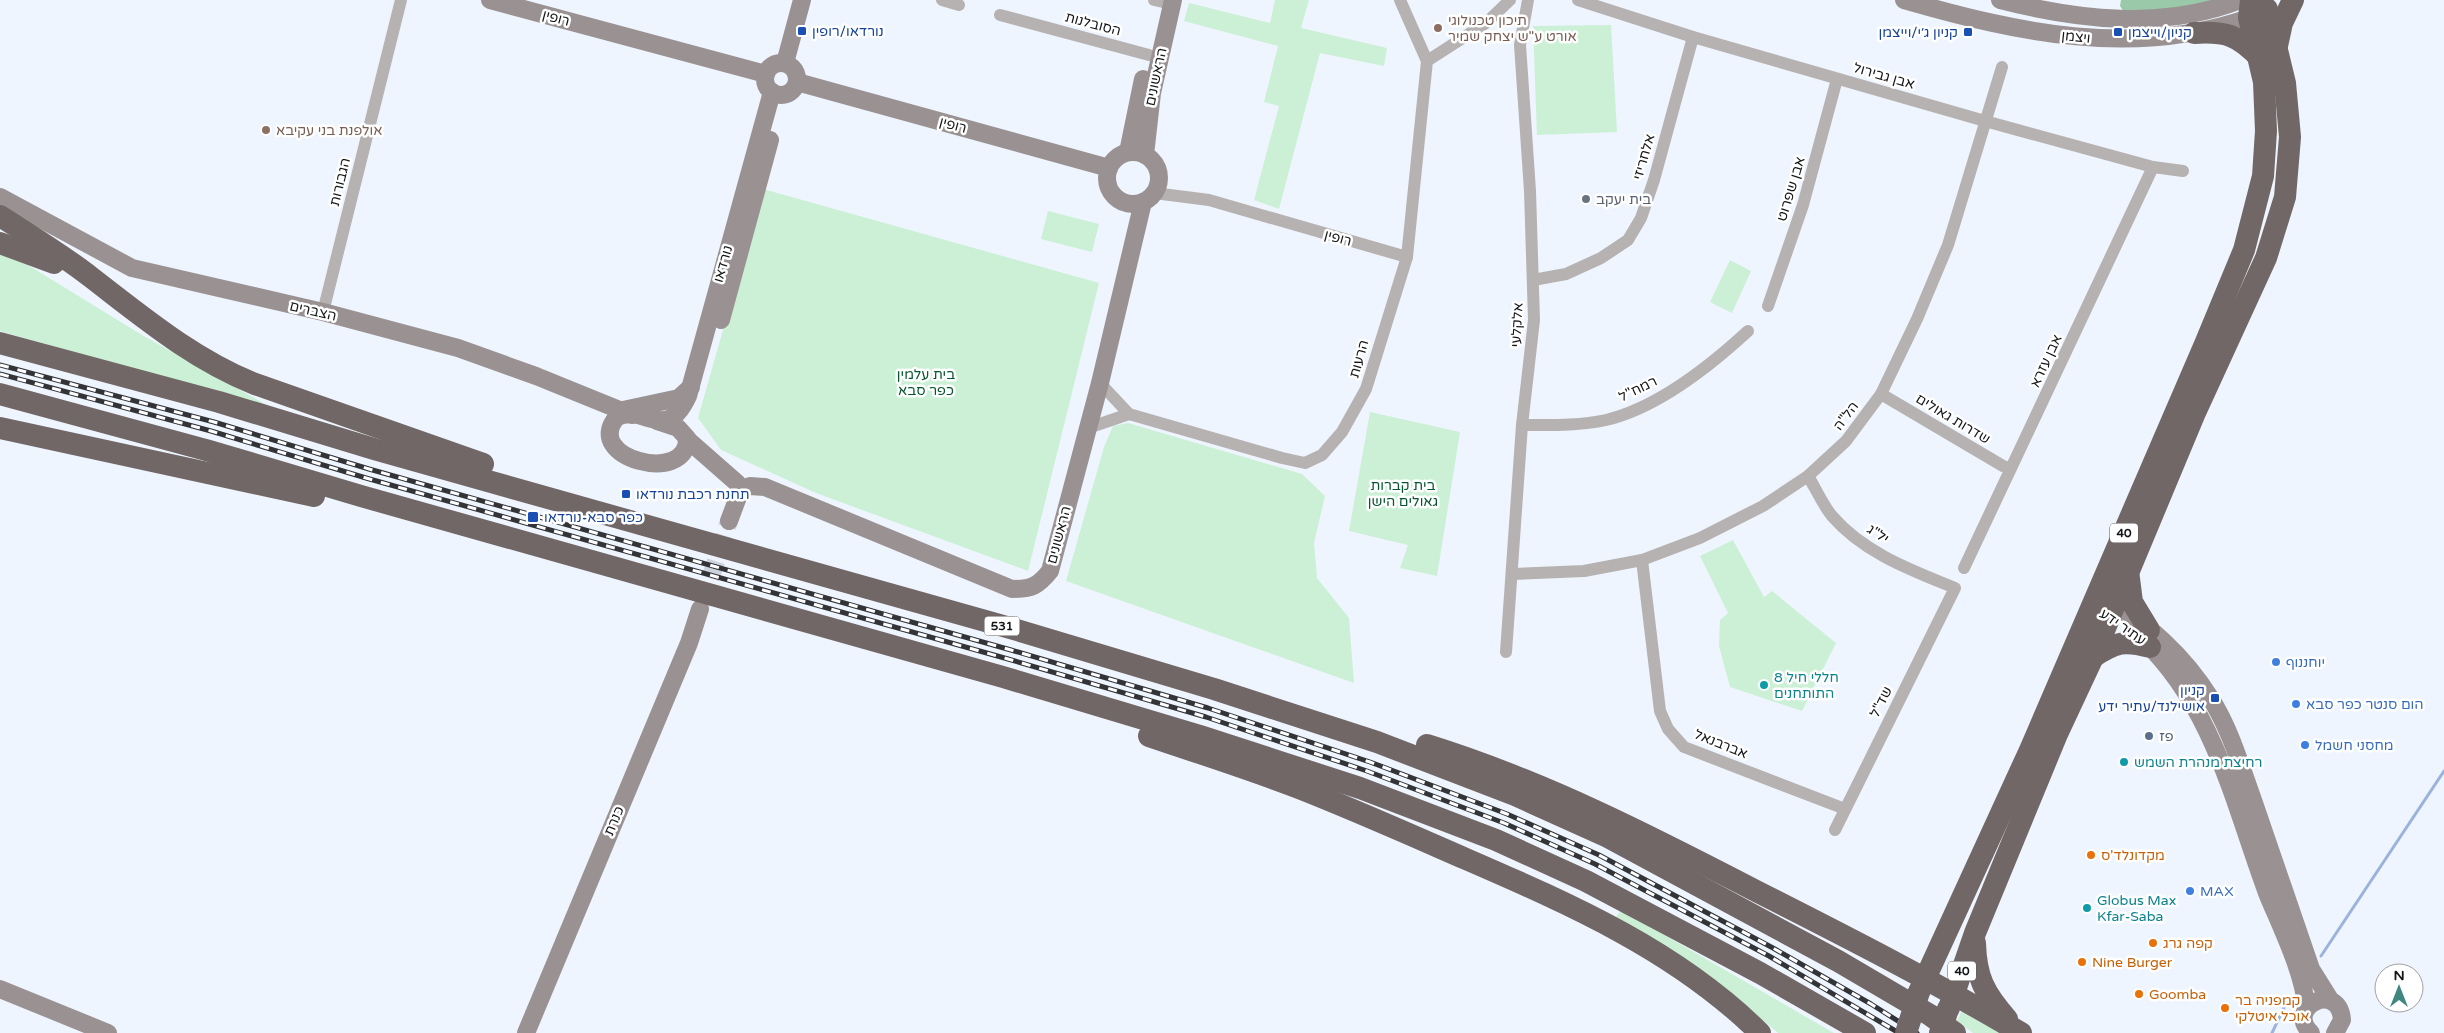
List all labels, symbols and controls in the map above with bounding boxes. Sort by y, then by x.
street label: רופין [540,6,572,30]
street label: הסובלנות [1063,8,1123,40]
place label: תיכון טכנולוגי אורט ע"ש יצחק שמיר [1448,12,1577,45]
marker: תיכון טכנולוגי אורט ע"ש יצחק שמיר [1432,22,1444,34]
place label: נורדאו/רופין [812,23,884,40]
place label: קניון ג׳י/וייצמן [1879,24,1958,41]
place label: קניון/וייצמן [2128,24,2192,41]
marker: נורדאו/רופין [796,25,808,37]
marker: קניון ג׳י/וייצמן [1962,26,1974,38]
marker: קניון/וייצמן [2112,26,2124,38]
street label: ויצמן [2061,27,2091,47]
street label: הראשונים [1142,46,1170,108]
street label: אבן גבירול [1851,59,1917,93]
street label: רופין [937,113,969,137]
place label: אולפנת בני עקיבא [276,122,382,139]
marker: אולפנת בני עקיבא [260,124,272,136]
street label: אלחריזי [1629,132,1659,182]
street label: אבן שפרוט [1773,155,1809,223]
street label: הגבורות [326,156,354,208]
place label: בית יעקב [1596,191,1651,208]
marker: בית יעקב [1580,193,1592,205]
street label: רופין [1322,226,1354,250]
street label: נורדאו [710,244,736,284]
street label: הצברים [288,297,338,325]
street label: אלקלעי [1507,302,1527,348]
street label: אבן עזרא [2026,332,2066,390]
street label: הרעות [1346,338,1372,380]
park label: בית עלמין כפר סבא [897,366,955,399]
street label: רמח"ל [1616,372,1660,406]
street label: שדרות גאולים [1913,390,1993,448]
street label: הל"ה [1830,398,1862,434]
park label: בית קברות גאולים הישן [1368,477,1438,510]
place label: תחנת רכבת נורדאו [636,486,750,503]
marker: תחנת רכבת נורדאו [620,488,632,500]
street label: הראשונים [1043,504,1075,566]
place label: כפר סבא-נורדאו [544,509,643,526]
marker: כפר סבא-נורדאו [526,510,540,524]
street label: יל"ג [1864,521,1892,547]
road number: 40 [2110,524,2138,542]
street label: עתיר ידע [2097,605,2149,649]
road number: 531 [984,616,1020,636]
place label: יוחננוף [2286,654,2325,671]
marker: יוחננוף [2270,656,2282,668]
place label: 8 חללי חיל התותחנים [1774,669,1839,702]
marker: 8 חללי חיל התותחנים [1758,679,1770,691]
place label: קניון אושילנד/עתיר ידע [2098,682,2205,715]
street label: שד"ל [1866,684,1896,720]
marker: קניון אושילנד/עתיר ידע [2209,692,2221,704]
place label: הום סנטר כפר סבא [2306,696,2424,713]
marker: הום סנטר כפר סבא [2290,698,2302,710]
street label: אברבנאל [1692,726,1750,762]
place label: פז [2159,728,2174,745]
marker: פז [2143,730,2155,742]
place label: מחסני חשמל [2315,737,2393,754]
marker: מחסני חשמל [2299,739,2311,751]
place label: רחיצת מנהרת השמש [2134,754,2262,771]
marker: רחיצת מנהרת השמש [2118,756,2130,768]
street label: כנרת [600,804,628,838]
place label: מקדונלד'ס [2101,847,2165,864]
marker: מקדונלד'ס [2085,849,2097,861]
place label: MAX [2200,883,2234,900]
marker: MAX [2184,885,2196,897]
place label: Globus Max Kfar-Saba [2097,892,2176,925]
marker: Globus Max Kfar-Saba [2081,902,2093,914]
place label: קפה גרג [2163,935,2213,952]
marker: קפה גרג [2147,937,2159,949]
place label: Nine Burger [2092,954,2173,971]
marker: Nine Burger [2076,956,2088,968]
road number: 40 [1948,961,1976,980]
north arrow [2374,963,2424,1013]
text: N [2393,967,2405,984]
place label: Goomba [2149,986,2206,1003]
marker: Goomba [2133,988,2145,1000]
place label: קמפניה בר אוכל איטלקי [2235,992,2310,1025]
marker: קמפניה בר אוכל איטלקי [2219,1002,2231,1014]

